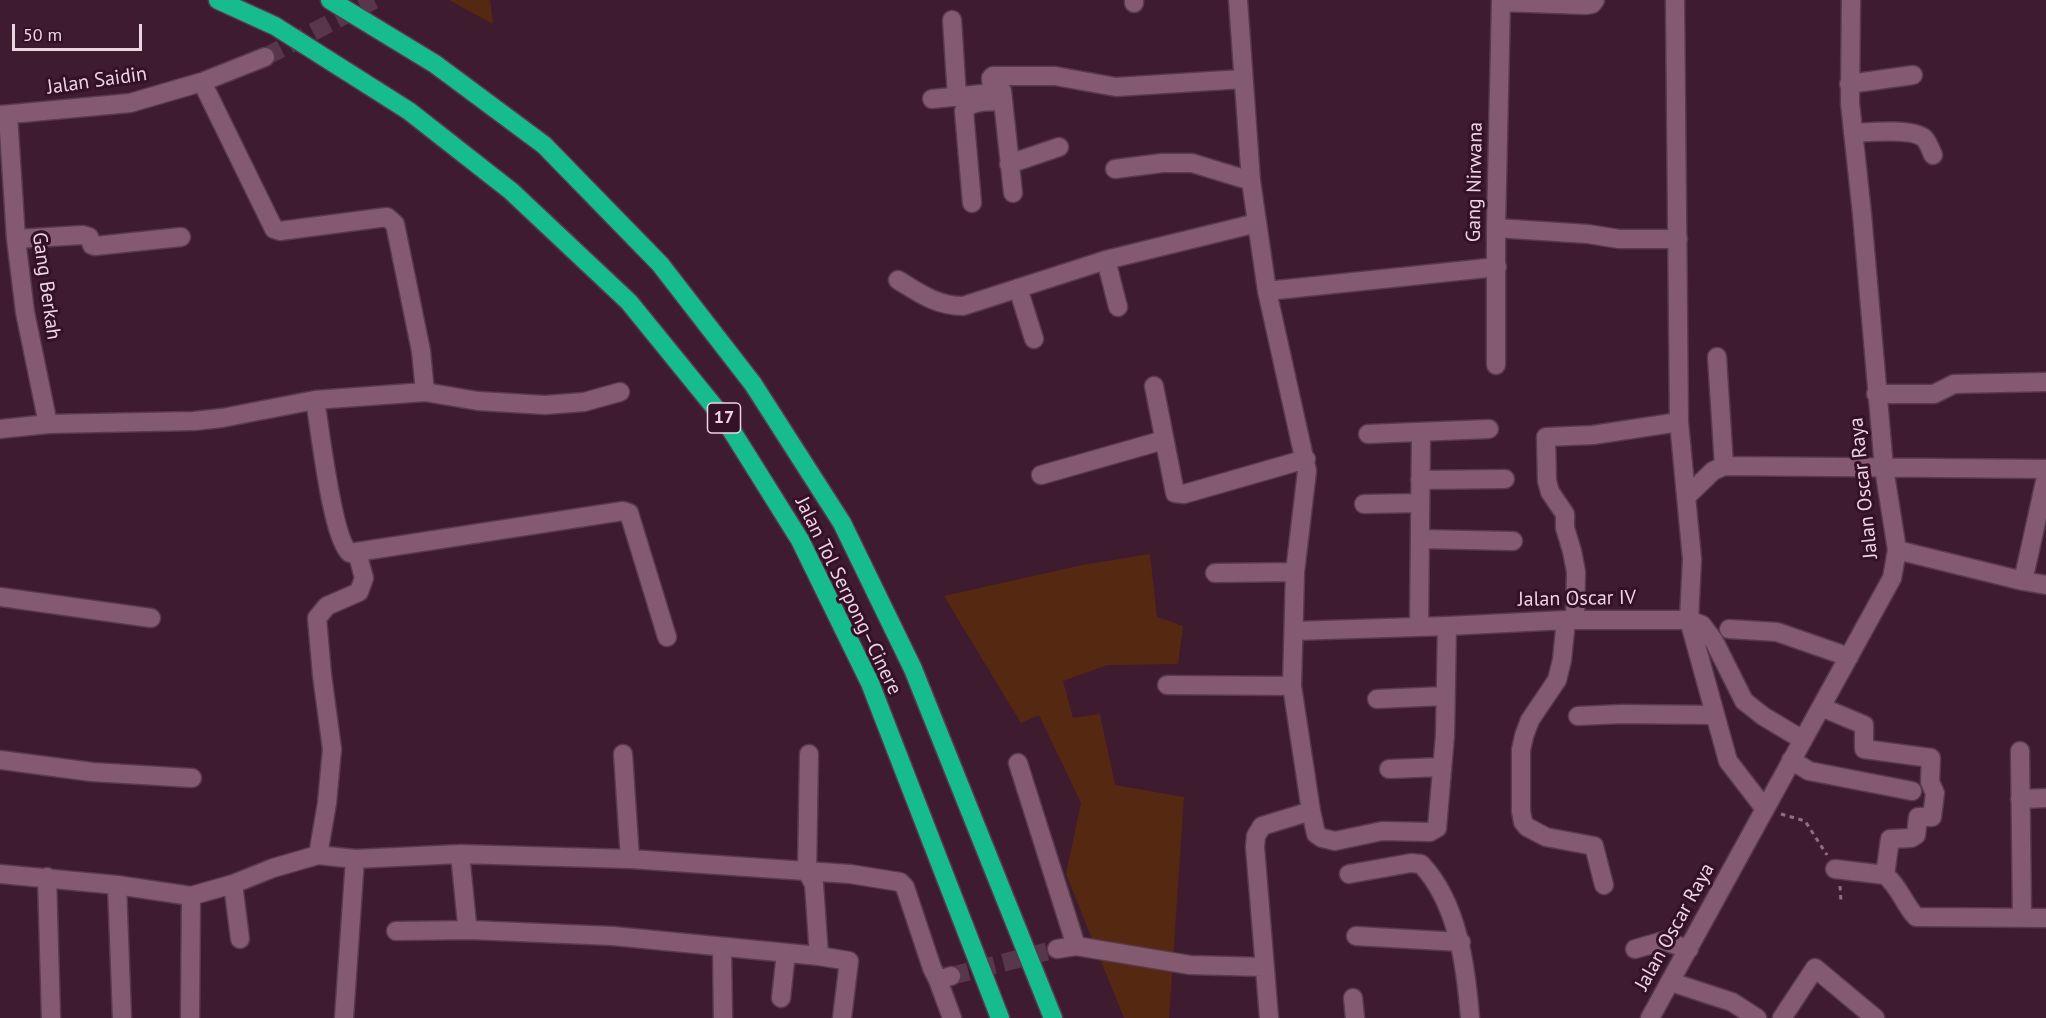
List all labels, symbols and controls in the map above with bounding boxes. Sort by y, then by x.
scale bar [15,12,146,50]
text: 50 m [23,23,62,46]
street label: Jalan Saidin [45,62,149,100]
street label: Gang Nirwana [1462,122,1488,242]
street label: Gang Berkah [27,231,65,341]
road number: 17 [708,403,740,433]
street label: Jalan Oscar Raya [1845,416,1883,560]
street label: Jalan Tol Serpong–Cinere [790,493,906,699]
street label: Jalan Oscar IV [1518,586,1636,612]
street label: Jalan Oscar Raya [1630,859,1720,995]

